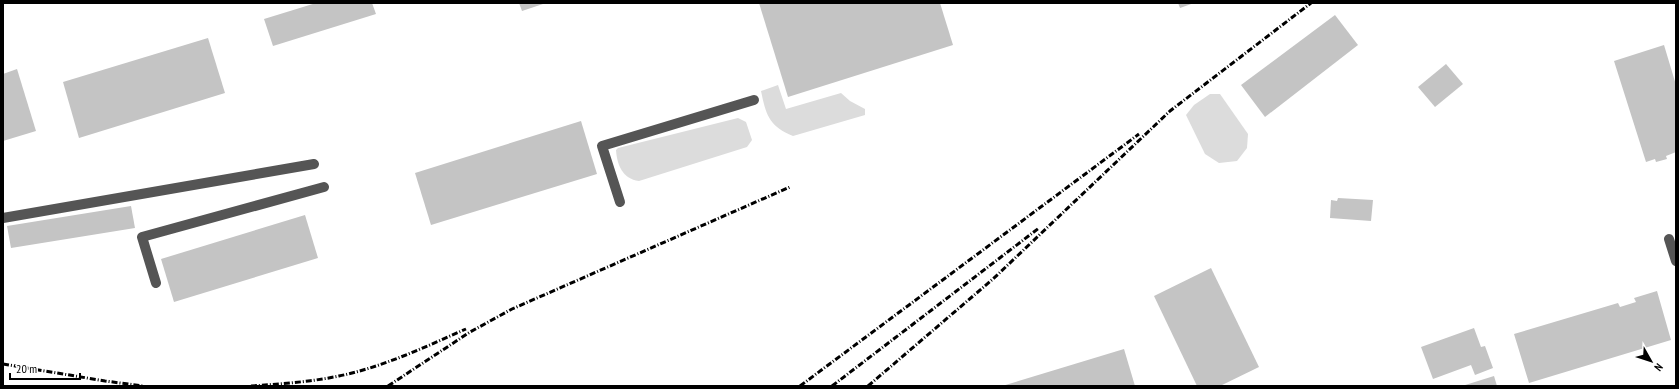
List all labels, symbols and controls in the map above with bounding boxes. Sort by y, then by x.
north arrow [1631,341,1671,381]
scale bar [10,355,80,381]
text: 20 m [16,361,37,376]
text: N [1651,361,1666,374]

